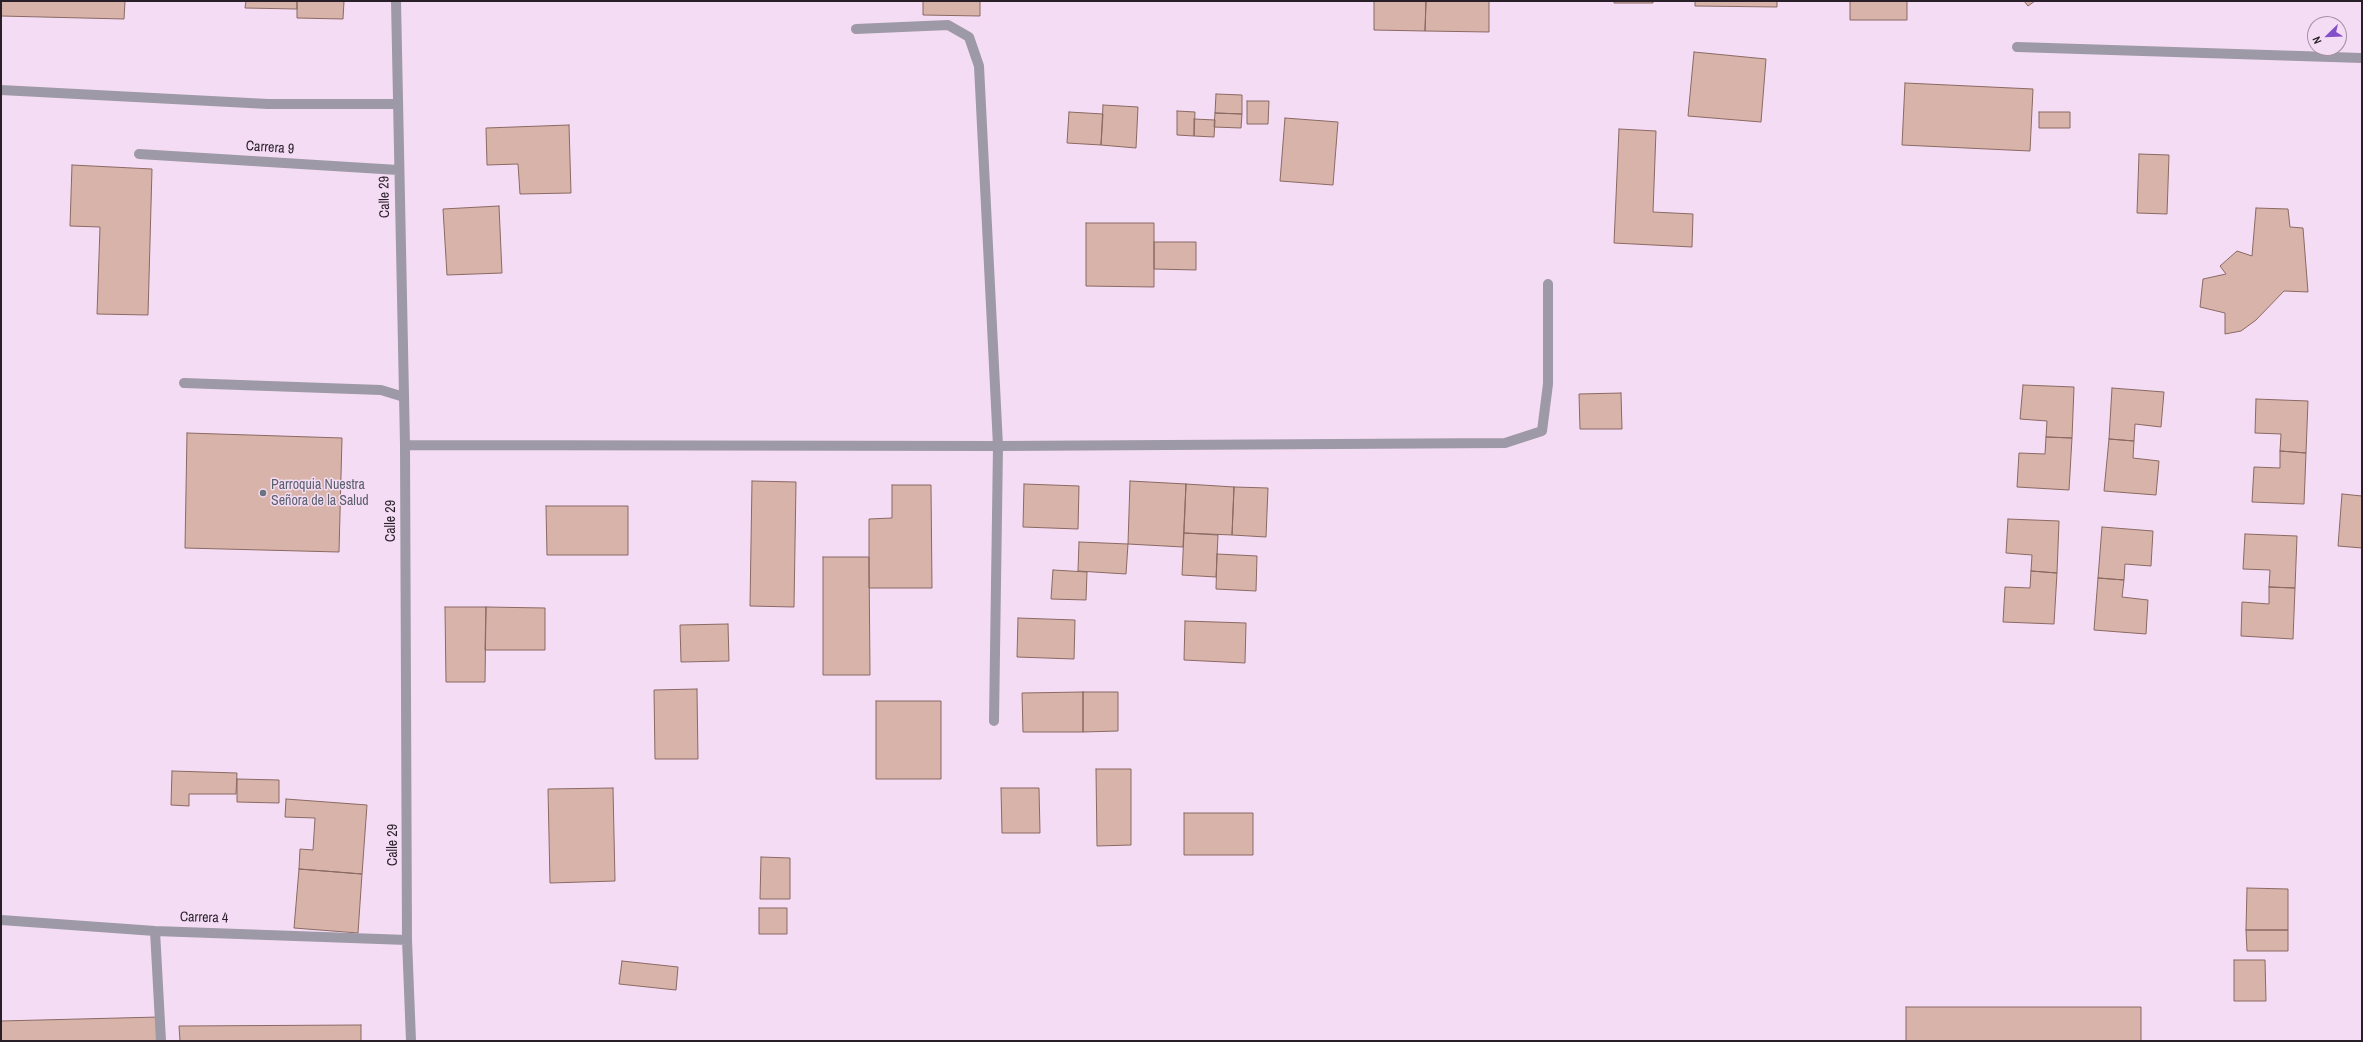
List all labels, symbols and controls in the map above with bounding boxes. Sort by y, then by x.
north arrow [2307,16,2347,56]
text: N [2309,35,2325,46]
street label: Carrera 9 [245,138,295,158]
street label: Calle 29 [376,176,394,218]
place label: Parroquia Nuestra Señora de la Salud [271,477,369,510]
marker: Parroquia Nuestra Señora de la Salud [258,488,268,498]
street label: Calle 29 [383,500,399,542]
street label: Calle 29 [385,824,401,866]
street label: Carrera 4 [179,909,229,927]

